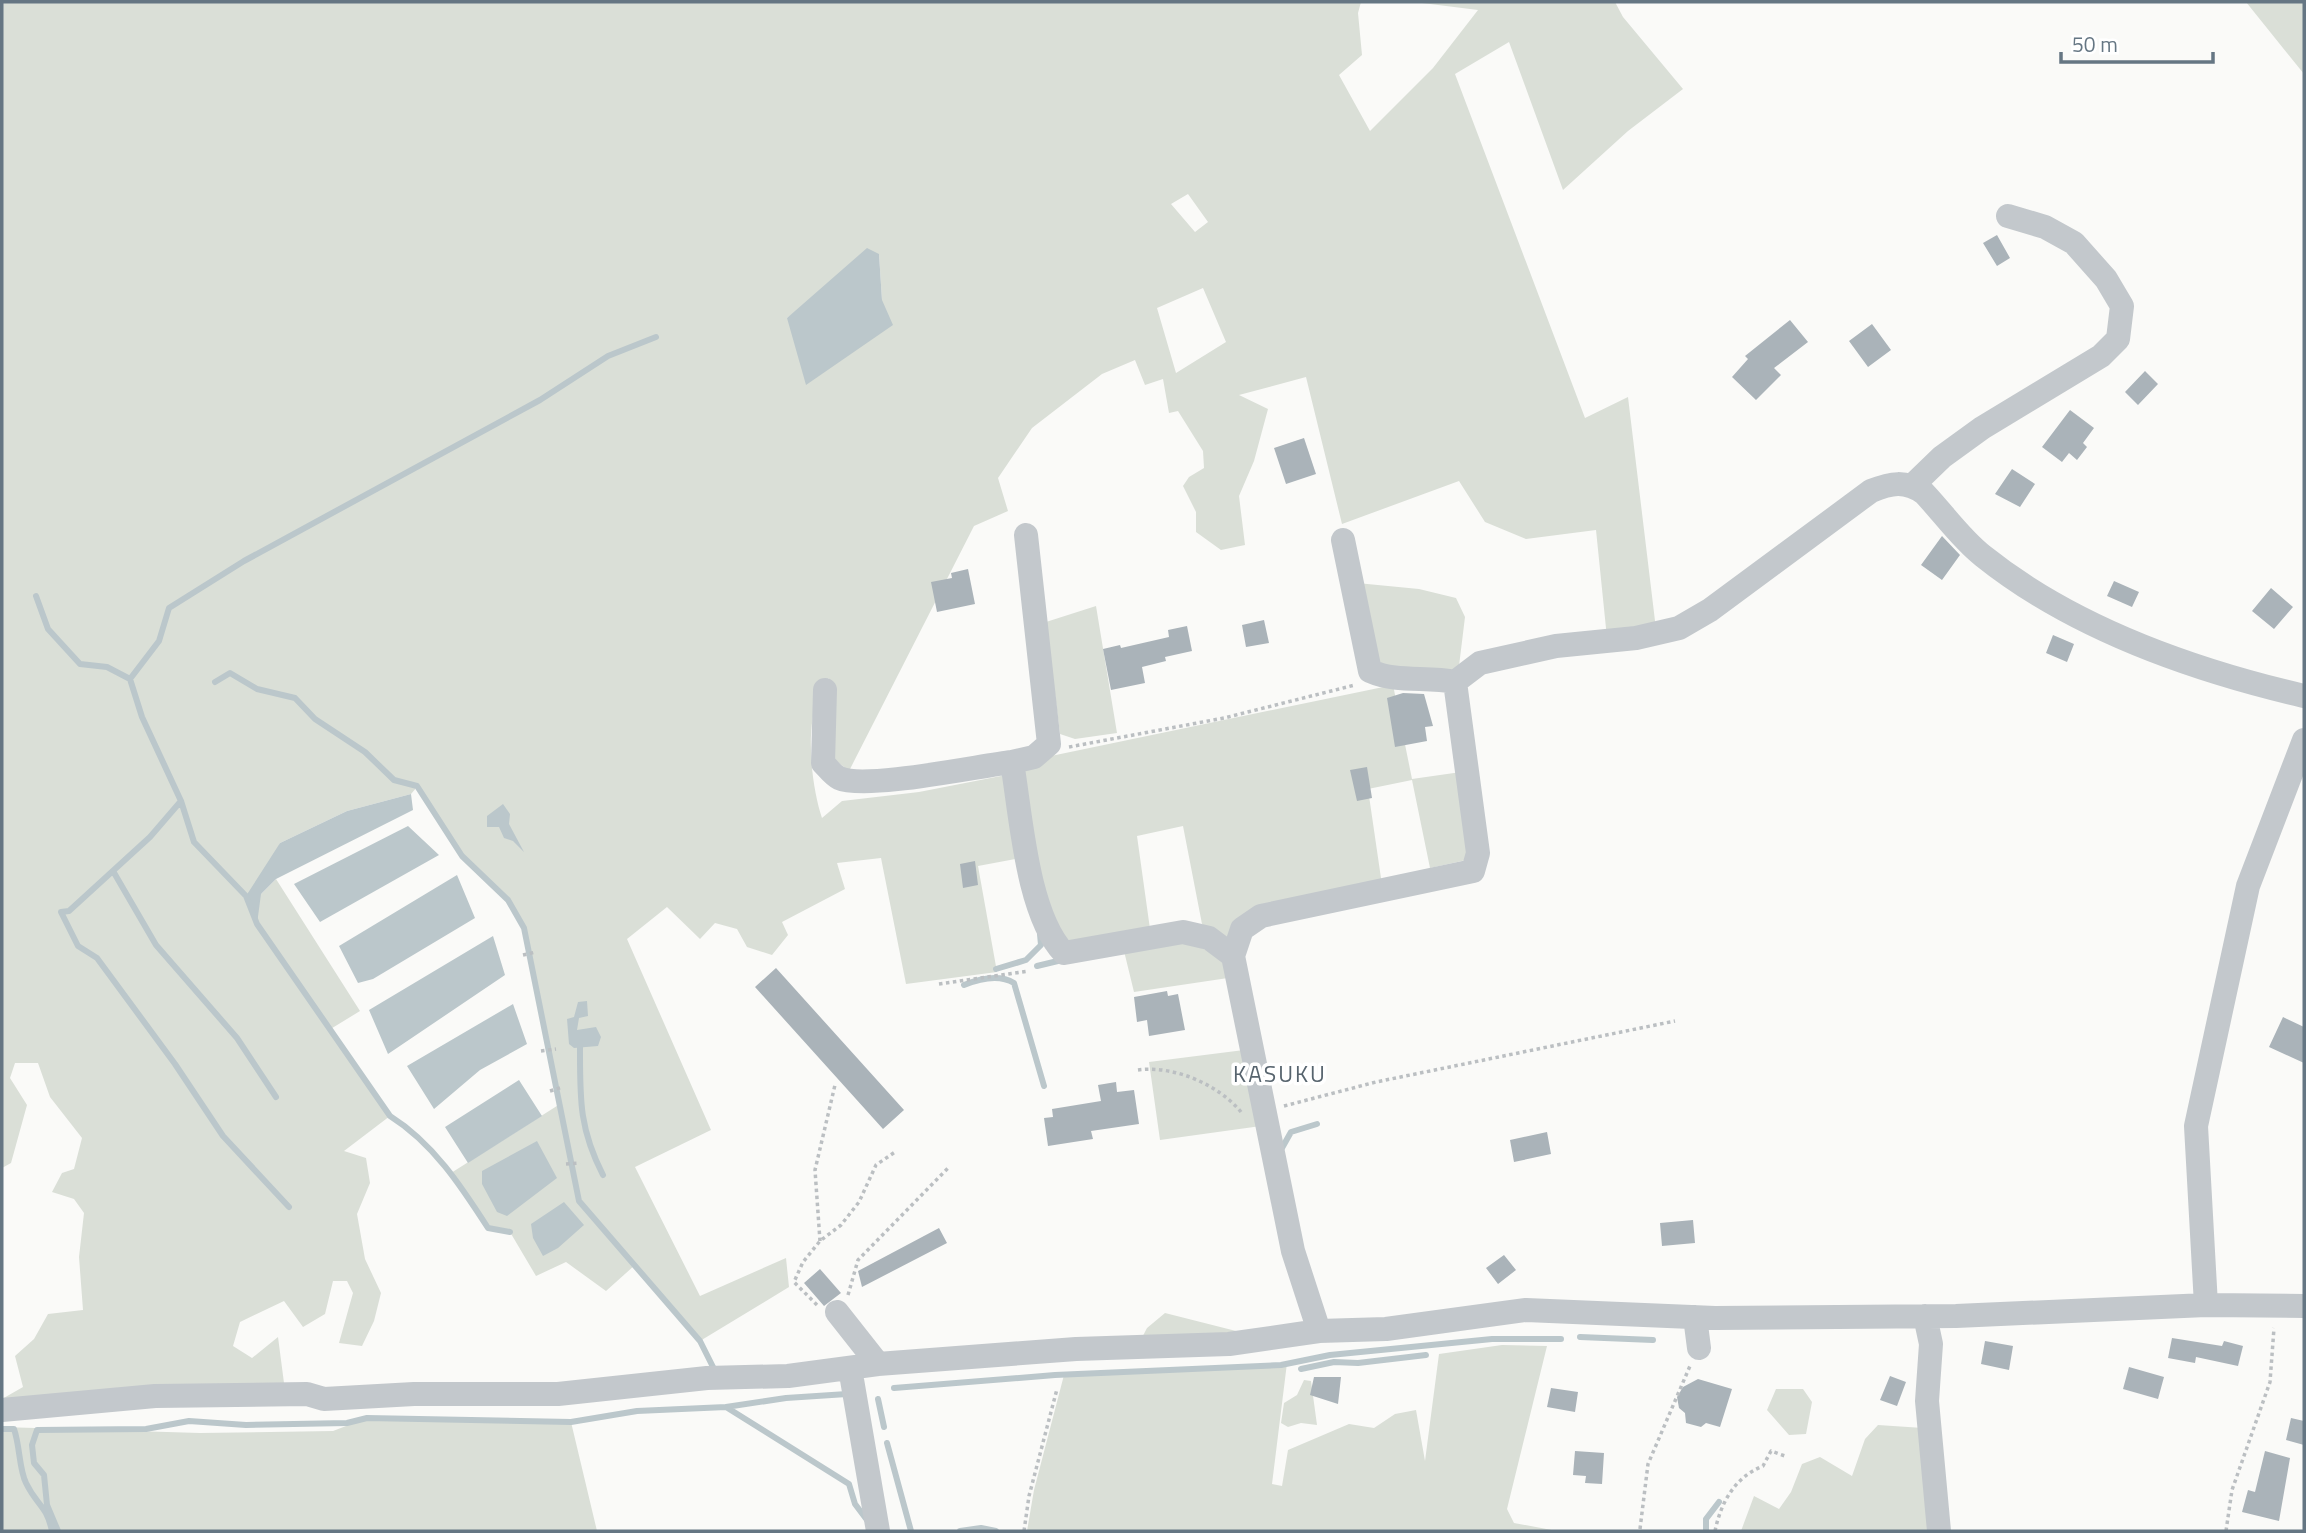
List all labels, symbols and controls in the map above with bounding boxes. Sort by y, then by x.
scale bar [2061,21,2213,65]
text: 50 m [2072,28,2118,60]
district label: KASUKU [1233,1056,1327,1091]

